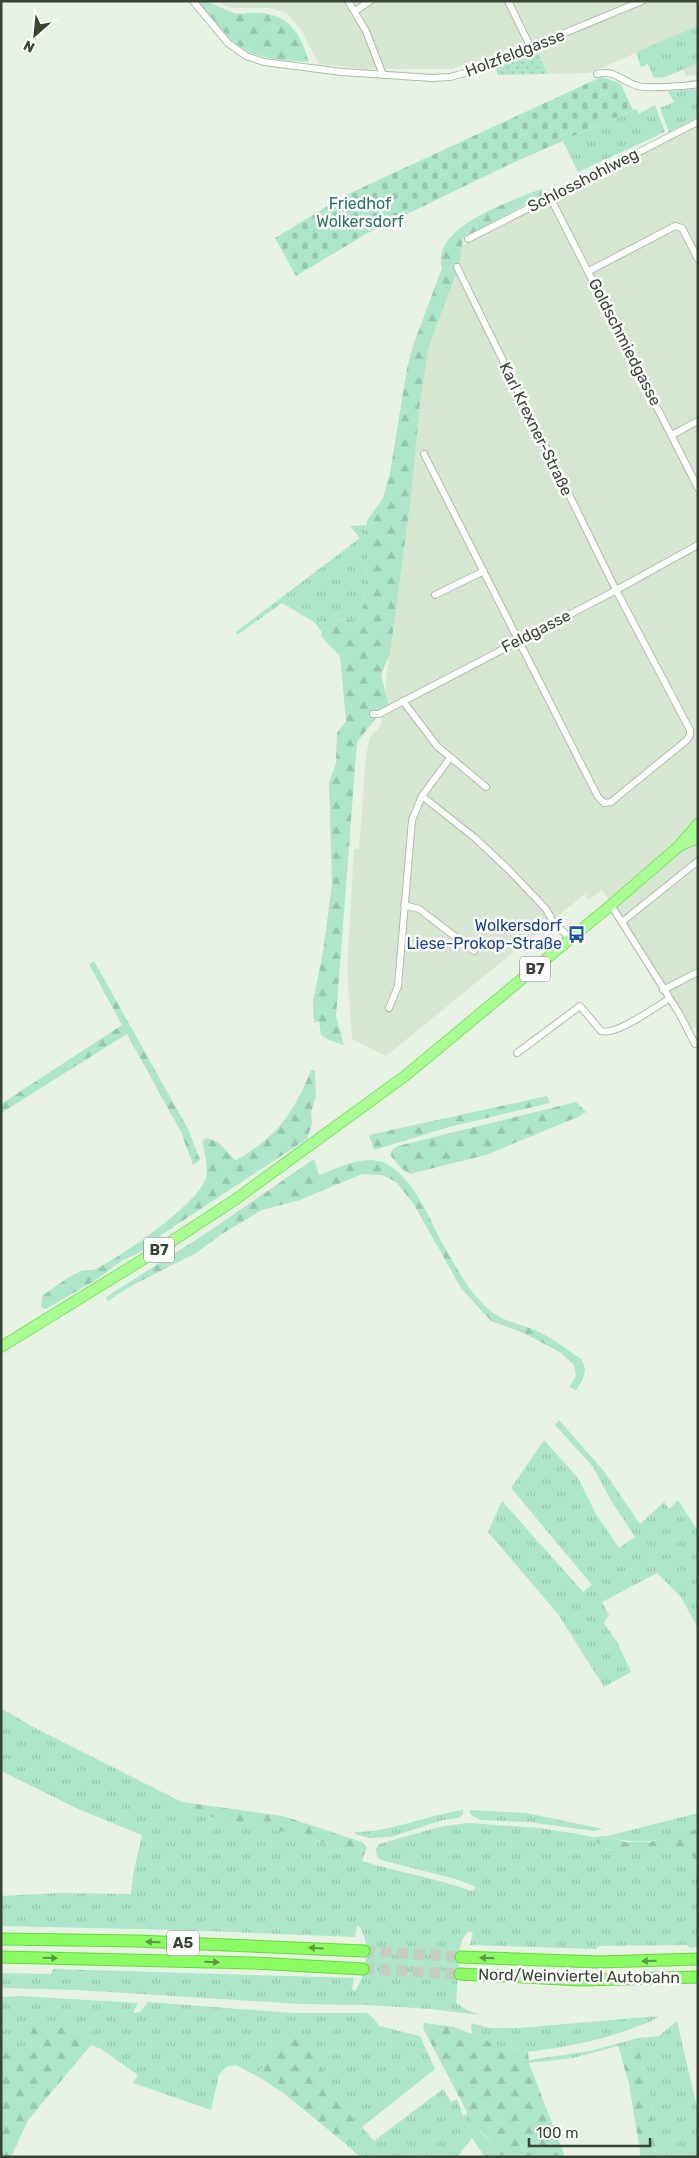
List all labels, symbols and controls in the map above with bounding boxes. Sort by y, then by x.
north arrow [10,10,60,60]
street label: Holzfeldgasse [463,25,567,81]
text: N [21,36,38,56]
street label: Schlosshohlweg [525,144,641,216]
park label: Friedhof Wolkersdorf [316,194,405,231]
street label: Goldschmiedgasse [585,275,665,409]
street label: Karl Krexner-Straße [495,359,577,499]
street label: Feldgasse [498,605,574,657]
place label: Wolkersdorf Liese-Prokop-Straße [407,916,563,953]
bus stop icon: Wolkersdorf Liese-Prokop-Straße [566,924,586,944]
road number: B7 [520,956,550,982]
road number: B7 [144,1238,174,1262]
road number: A5 [167,1930,199,1956]
one-way arrow [145,1938,161,1946]
one-way arrow [307,1944,323,1952]
one-way arrow [478,1953,494,1961]
one-way arrow [42,1954,58,1962]
one-way arrow [205,1958,221,1966]
one-way arrow [641,1958,657,1966]
street label: Nord/Weinviertel Autobahn [478,1965,680,1987]
scale bar [529,2116,650,2148]
text: 100 m [536,2124,578,2142]

